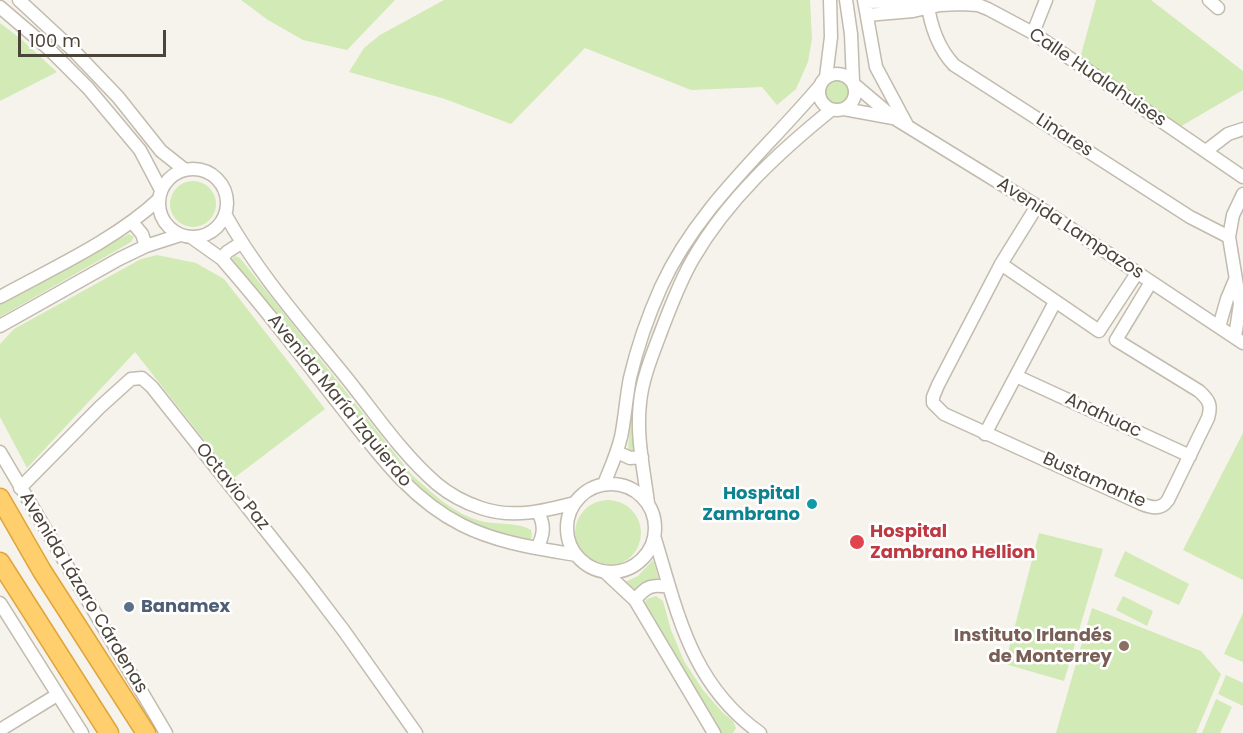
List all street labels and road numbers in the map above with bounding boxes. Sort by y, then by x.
street label: Calle Hualahuises [1024,24,1170,132]
street label: Linares [1032,110,1096,162]
street label: Avenida Lampazos [993,174,1147,284]
street label: Avenida María Izquierdo [262,310,416,492]
street label: Anahuac [1061,389,1145,443]
street label: Octavio Paz [190,439,274,535]
street label: Bustamante [1039,449,1149,513]
street label: Avenida Lázaro Cárdenas [14,488,152,698]

